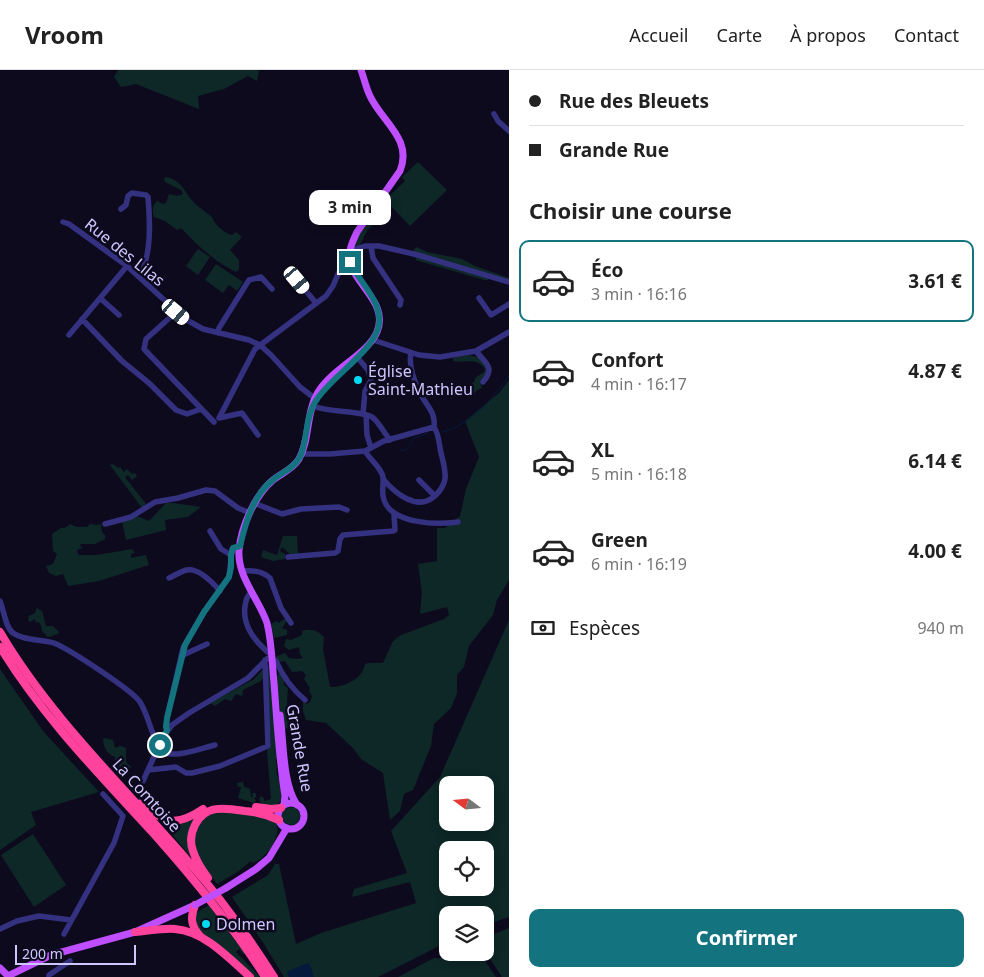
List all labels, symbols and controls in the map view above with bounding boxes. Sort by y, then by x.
text: Vroom [25,18,104,51]
text: Accueil [629,23,689,47]
text: Carte [717,23,762,47]
text: À propos [790,23,866,47]
text: Contact [894,23,959,47]
text: Rue des Bleuets [559,88,709,114]
text: Grande Rue [559,137,669,163]
callout: 3 min [309,190,391,224]
text: Choisir une course [529,195,732,225]
text: 3 min [328,196,372,218]
street label: Rue des Lilas [80,213,170,291]
route end [339,251,361,273]
text: Éco [591,257,623,283]
icon: car [531,259,576,304]
car [281,264,312,296]
text: 3.61 € [908,268,962,294]
text: 3 min · 16:16 [591,283,687,305]
car [159,297,192,327]
text: Confort [591,347,663,373]
icon: car [531,349,576,394]
text: 4.87 € [908,358,962,384]
place label: Église Saint-Mathieu [368,360,473,400]
text: 4 min · 16:17 [591,373,687,395]
marker: Église Saint-Mathieu [352,374,364,386]
text: XL [591,437,614,463]
icon: car [531,439,576,484]
text: 6.14 € [908,448,962,474]
text: 5 min · 16:18 [591,463,687,485]
text: Green [591,527,648,553]
icon: car [531,529,576,574]
text: 4.00 € [908,538,962,564]
text: 6 min · 16:19 [591,553,687,575]
icon: cash [529,614,557,642]
text: Espèces [569,615,640,641]
text: 940 m [917,617,964,639]
street label: Grande Rue [281,702,319,794]
route start [149,734,171,756]
street label: La Comtoise [108,753,186,837]
north arrow [439,776,494,831]
map controls [439,776,494,961]
button: locate [439,841,494,896]
button: layers [439,906,494,961]
button: Confirmer [529,909,964,967]
place label: Dolmen [216,913,275,935]
marker: Dolmen [200,918,212,930]
scale bar [15,942,136,965]
text: 200 m [22,944,63,963]

